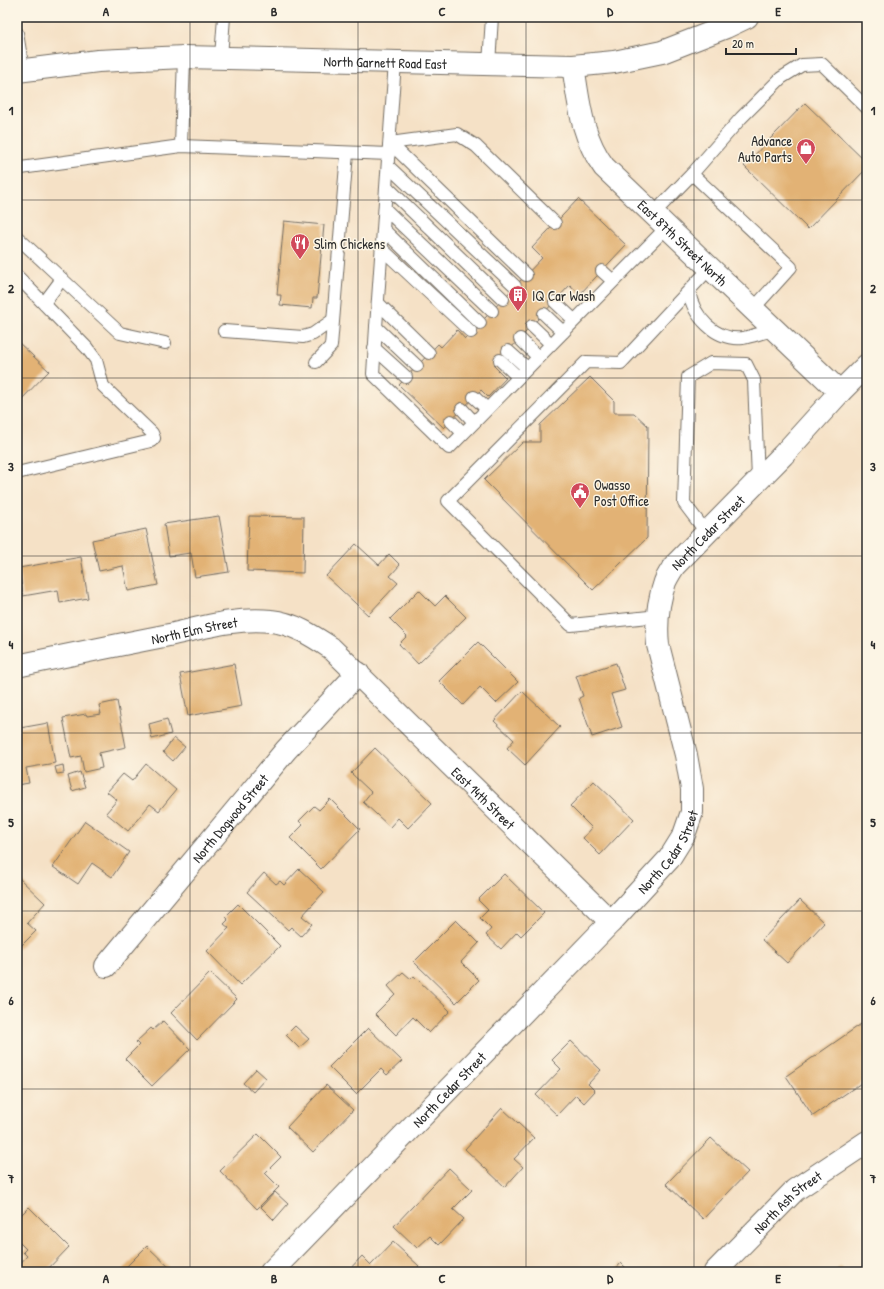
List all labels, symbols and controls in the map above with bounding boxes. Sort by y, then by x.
text: A [103,2,110,20]
text: B [271,2,278,20]
text: C [438,2,446,20]
text: D [607,2,614,20]
text: E [775,2,781,20]
scale bar [726,30,796,56]
text: 20 m [732,35,754,52]
street label: North Garnett Road East [324,51,447,73]
text: 1 [9,101,14,119]
text: 1 [871,101,876,119]
place label: Advance Auto Parts [738,131,792,166]
shop icon: Advance Auto Parts [795,137,817,165]
street label: East 87th Street North [634,195,732,290]
restaurant icon: Slim Chickens [289,232,311,260]
place label: Slim Chickens [314,234,385,253]
text: 2 [8,279,15,297]
text: 2 [870,279,877,297]
building icon: IQ Car Wash [507,284,529,312]
place label: IQ Car Wash [532,286,595,305]
text: 3 [8,457,14,475]
text: 3 [870,457,876,475]
place label: Owasso Post Office [594,475,650,510]
public building icon: Owasso Post Office [569,481,591,509]
street label: North Cedar Street [666,490,749,574]
street label: North Elm Street [149,612,239,648]
text: 4 [9,635,14,653]
text: 4 [871,635,876,653]
street label: East 14th Street [448,762,520,833]
street label: North Dogwood Street [187,769,272,866]
street label: North Cedar Street [633,807,702,897]
text: 5 [8,813,14,831]
text: 5 [870,813,876,831]
text: 6 [8,991,14,1009]
text: 6 [870,991,876,1009]
street label: North Cedar Street [408,1047,490,1131]
street label: North Ash Street [749,1166,825,1237]
text: 7 [7,1169,15,1187]
text: 7 [869,1169,877,1187]
text: A [103,1269,110,1287]
text: B [271,1269,278,1287]
text: C [438,1269,446,1287]
text: D [607,1269,614,1287]
text: E [775,1269,781,1287]

